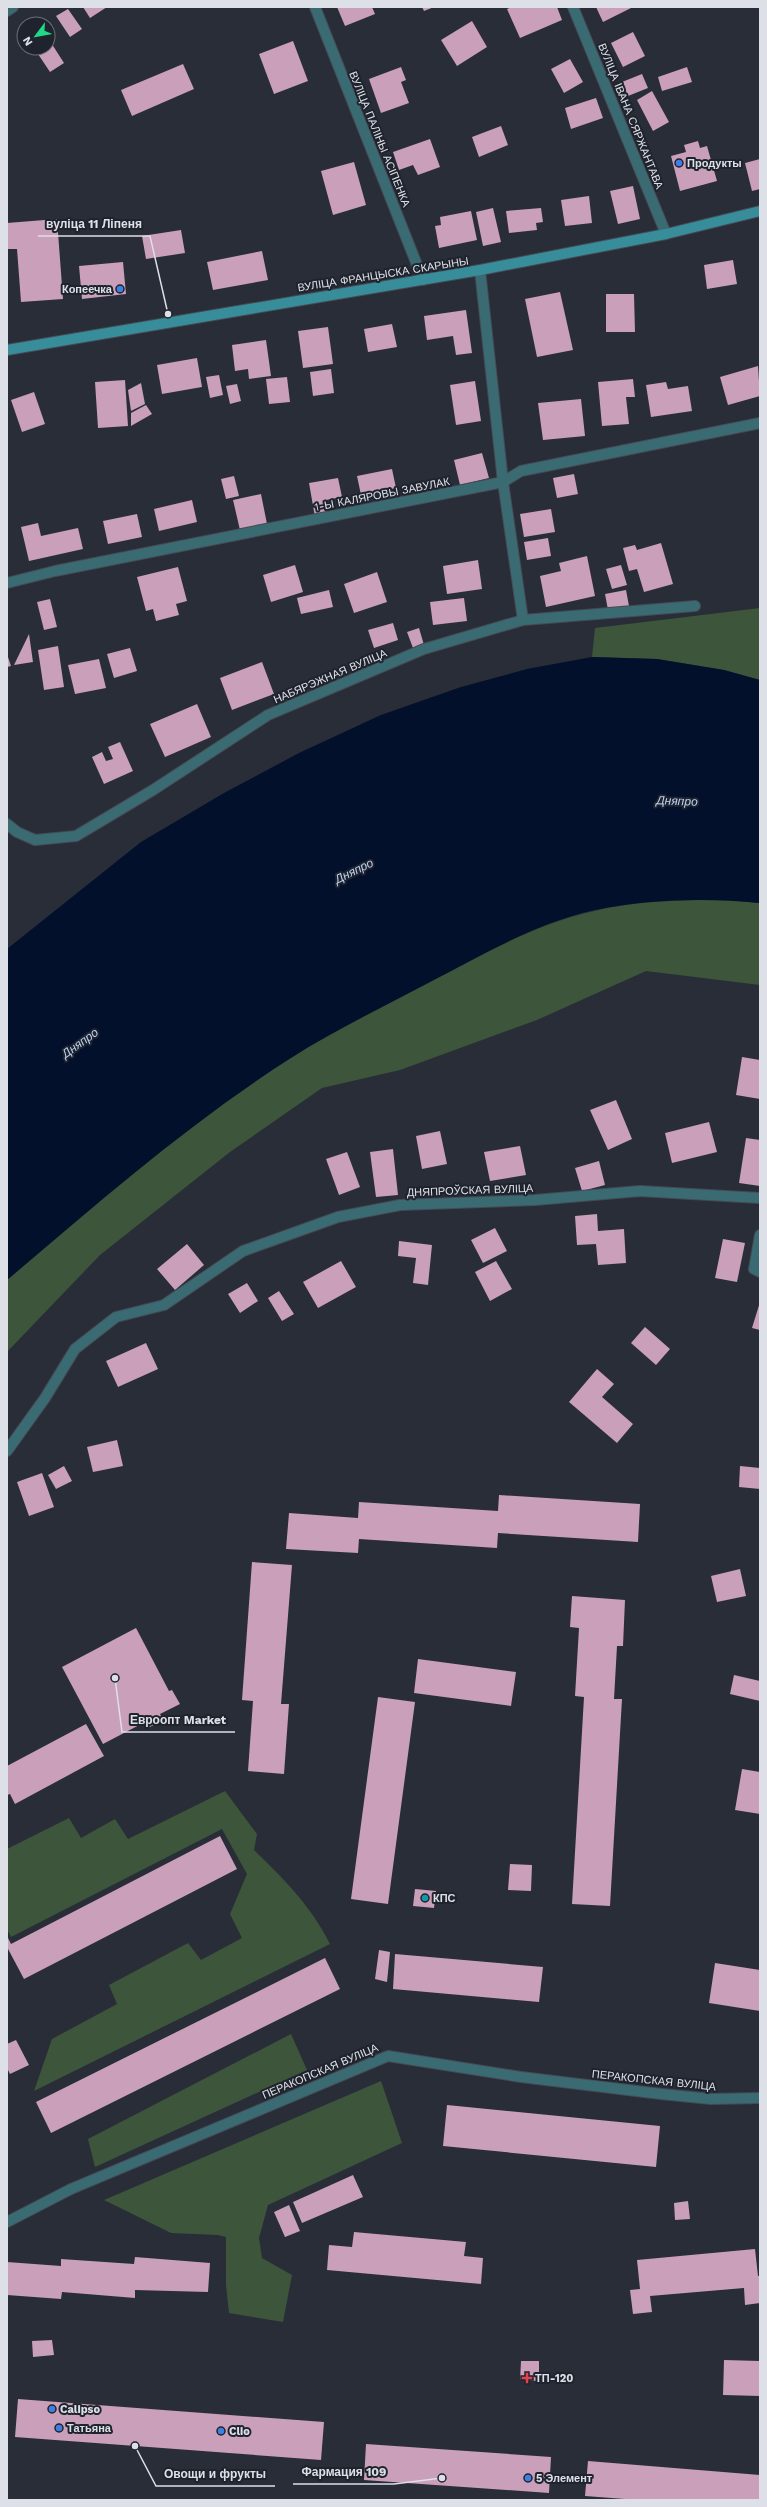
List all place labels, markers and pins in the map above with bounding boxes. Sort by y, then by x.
place label: Продукты [687,157,742,170]
marker: Продукты [674,158,684,168]
callout: вуліца 11 Ліпеня [38,212,150,236]
place label: Копеечка [62,283,113,296]
marker: Копеечка [115,284,125,294]
callout: Евроопт Market [122,1708,235,1732]
place label: КПС [433,1892,456,1905]
marker: КПС [420,1893,430,1903]
place label: ТП-120 [535,2372,573,2385]
marker: ТП-120 [522,2373,532,2383]
place label: Calipso [60,2403,100,2416]
marker: Calipso [47,2404,57,2414]
place label: Татьяна [67,2422,112,2435]
marker: Татьяна [54,2423,64,2433]
place label: Clio [229,2425,250,2438]
marker: Clio [216,2426,226,2436]
callout: Фармация 109 [293,2460,394,2484]
callout: Овощи и фрукты [156,2462,275,2486]
place label: 5 Элемент [536,2472,593,2485]
marker: 5 Элемент [523,2473,533,2483]

